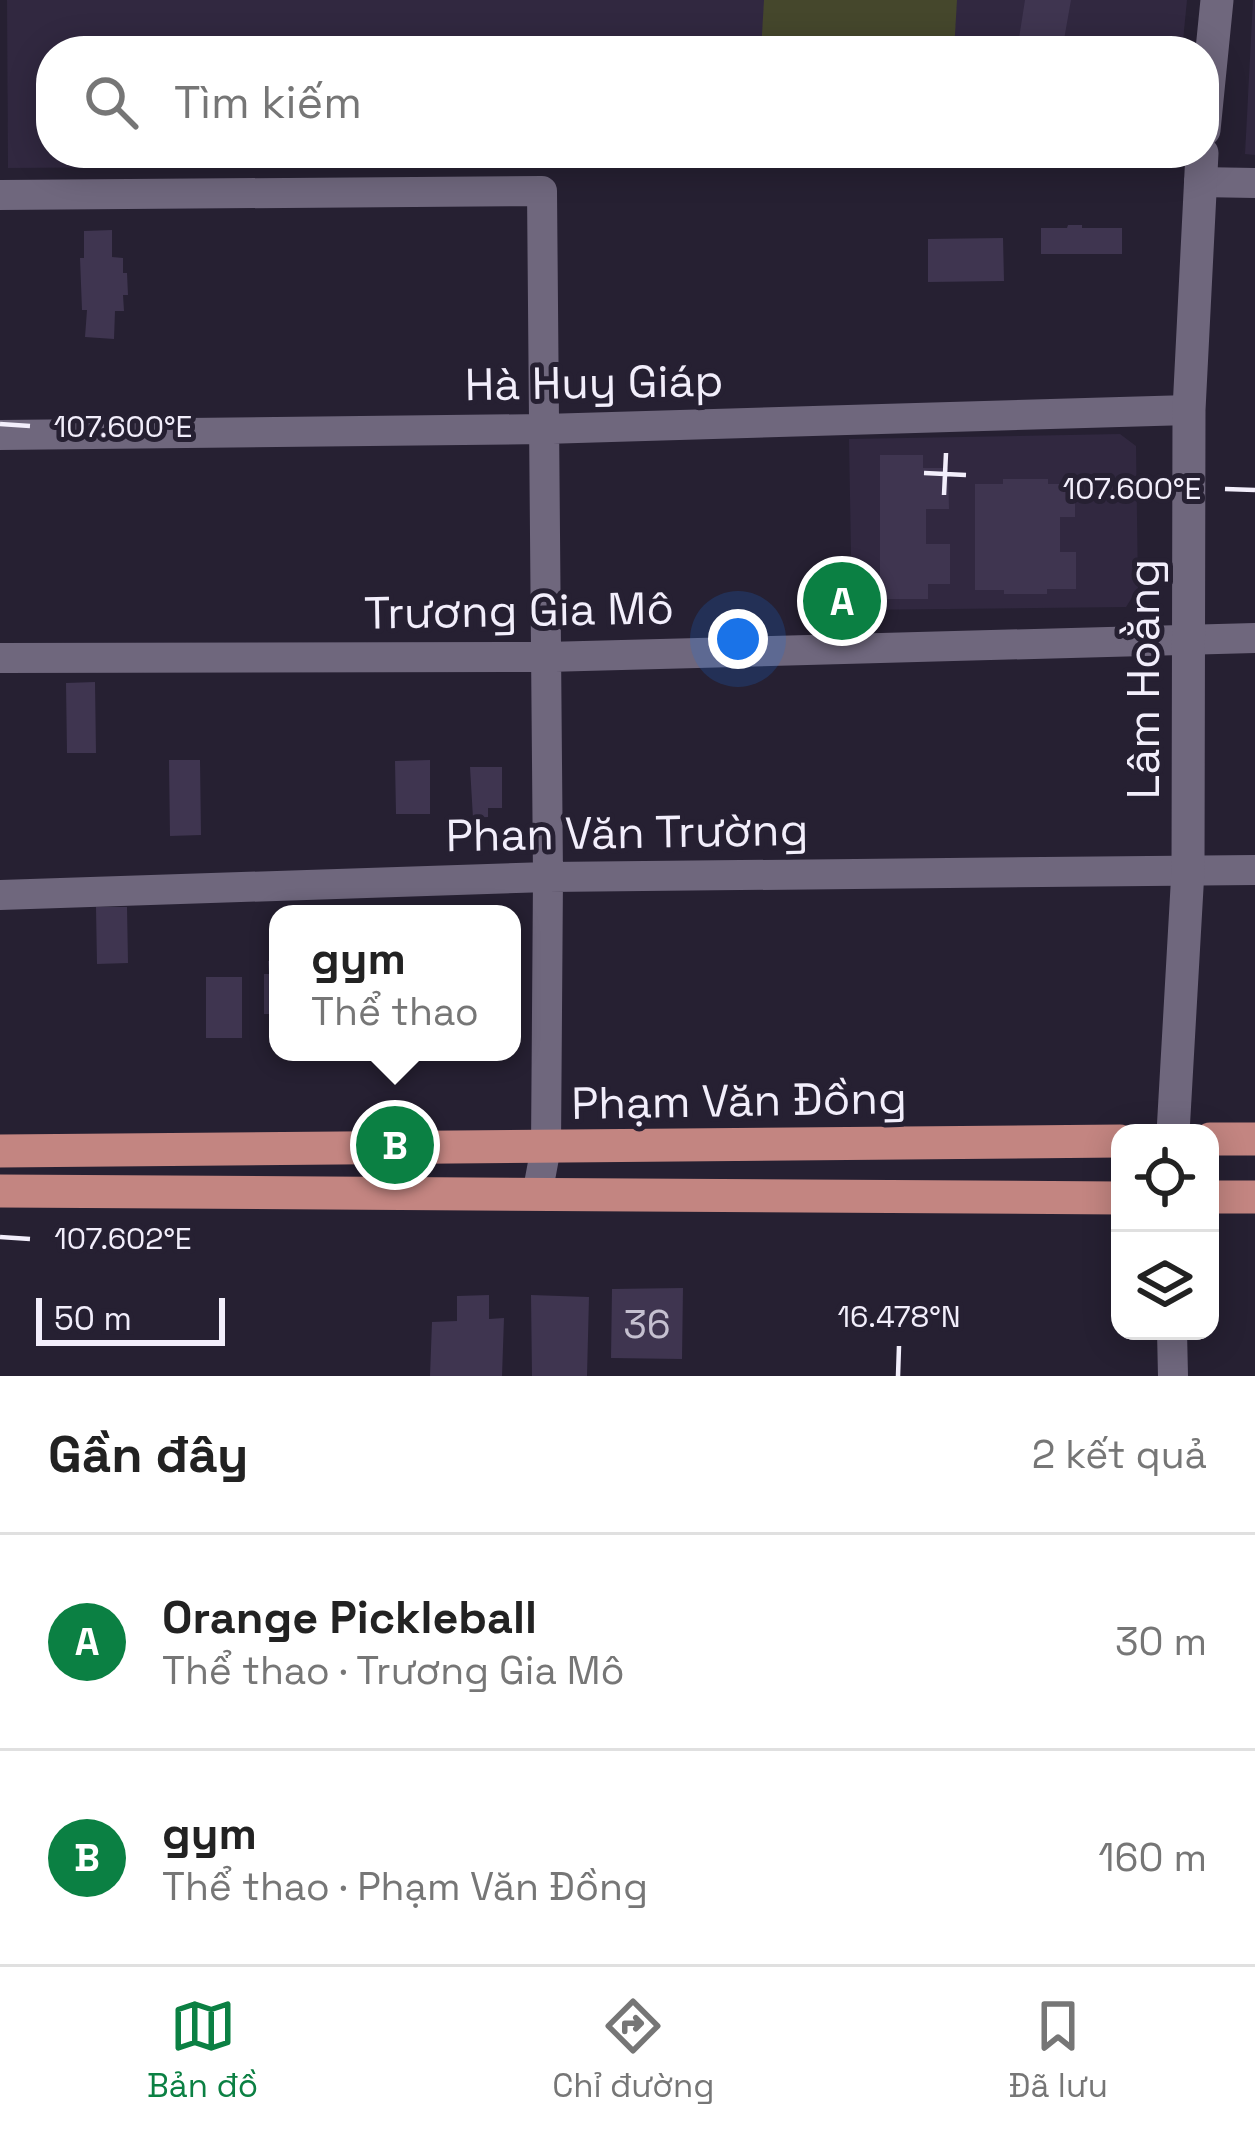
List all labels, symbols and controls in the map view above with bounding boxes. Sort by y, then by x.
search box [36,36,1219,168]
icon: search [78,69,144,135]
text: Tìm kiếm [174,74,362,131]
street label: Hà Huy Giáp [464,352,724,413]
text: 107.600°E [54,407,192,446]
text: 107.600°E [1063,469,1201,508]
pin: A [803,556,881,646]
street label: Lâm Hoằng [1115,559,1172,799]
street label: Trương Gia Mô [364,579,674,642]
your location [708,609,768,669]
street label: Phan Văn Trường [445,801,809,864]
popup [269,905,521,1061]
text: gym [311,930,406,987]
text: Thể thao [311,987,479,1036]
street label: Phạm Văn Đồng [571,1069,907,1132]
pin: B [356,1100,434,1190]
map controls [1111,1124,1219,1340]
button: locate [1111,1124,1219,1232]
text: 107.602°E [54,1219,192,1258]
button: layers [1111,1232,1219,1340]
scale bar [36,1292,225,1345]
text: 16.478°N [837,1297,961,1336]
text: 50 m [54,1298,132,1340]
house number: 36 [623,1300,671,1349]
text: Gần đây [48,1422,248,1487]
text: 2 kết quả [1032,1430,1207,1479]
text: Orange Pickleball [162,1589,537,1646]
text: A [75,1617,99,1666]
text: 30 m [1115,1617,1207,1666]
text: Thể thao · Trương Gia Mô [162,1646,625,1695]
text: gym [162,1805,257,1862]
text: B [74,1833,100,1882]
text: 160 m [1098,1833,1207,1882]
text: Thể thao · Phạm Văn Đồng [162,1862,648,1911]
tab: Bản đồ [147,1993,258,2107]
tab: Chỉ đường [552,1993,715,2107]
tab: Đã lưu [1009,1993,1108,2107]

